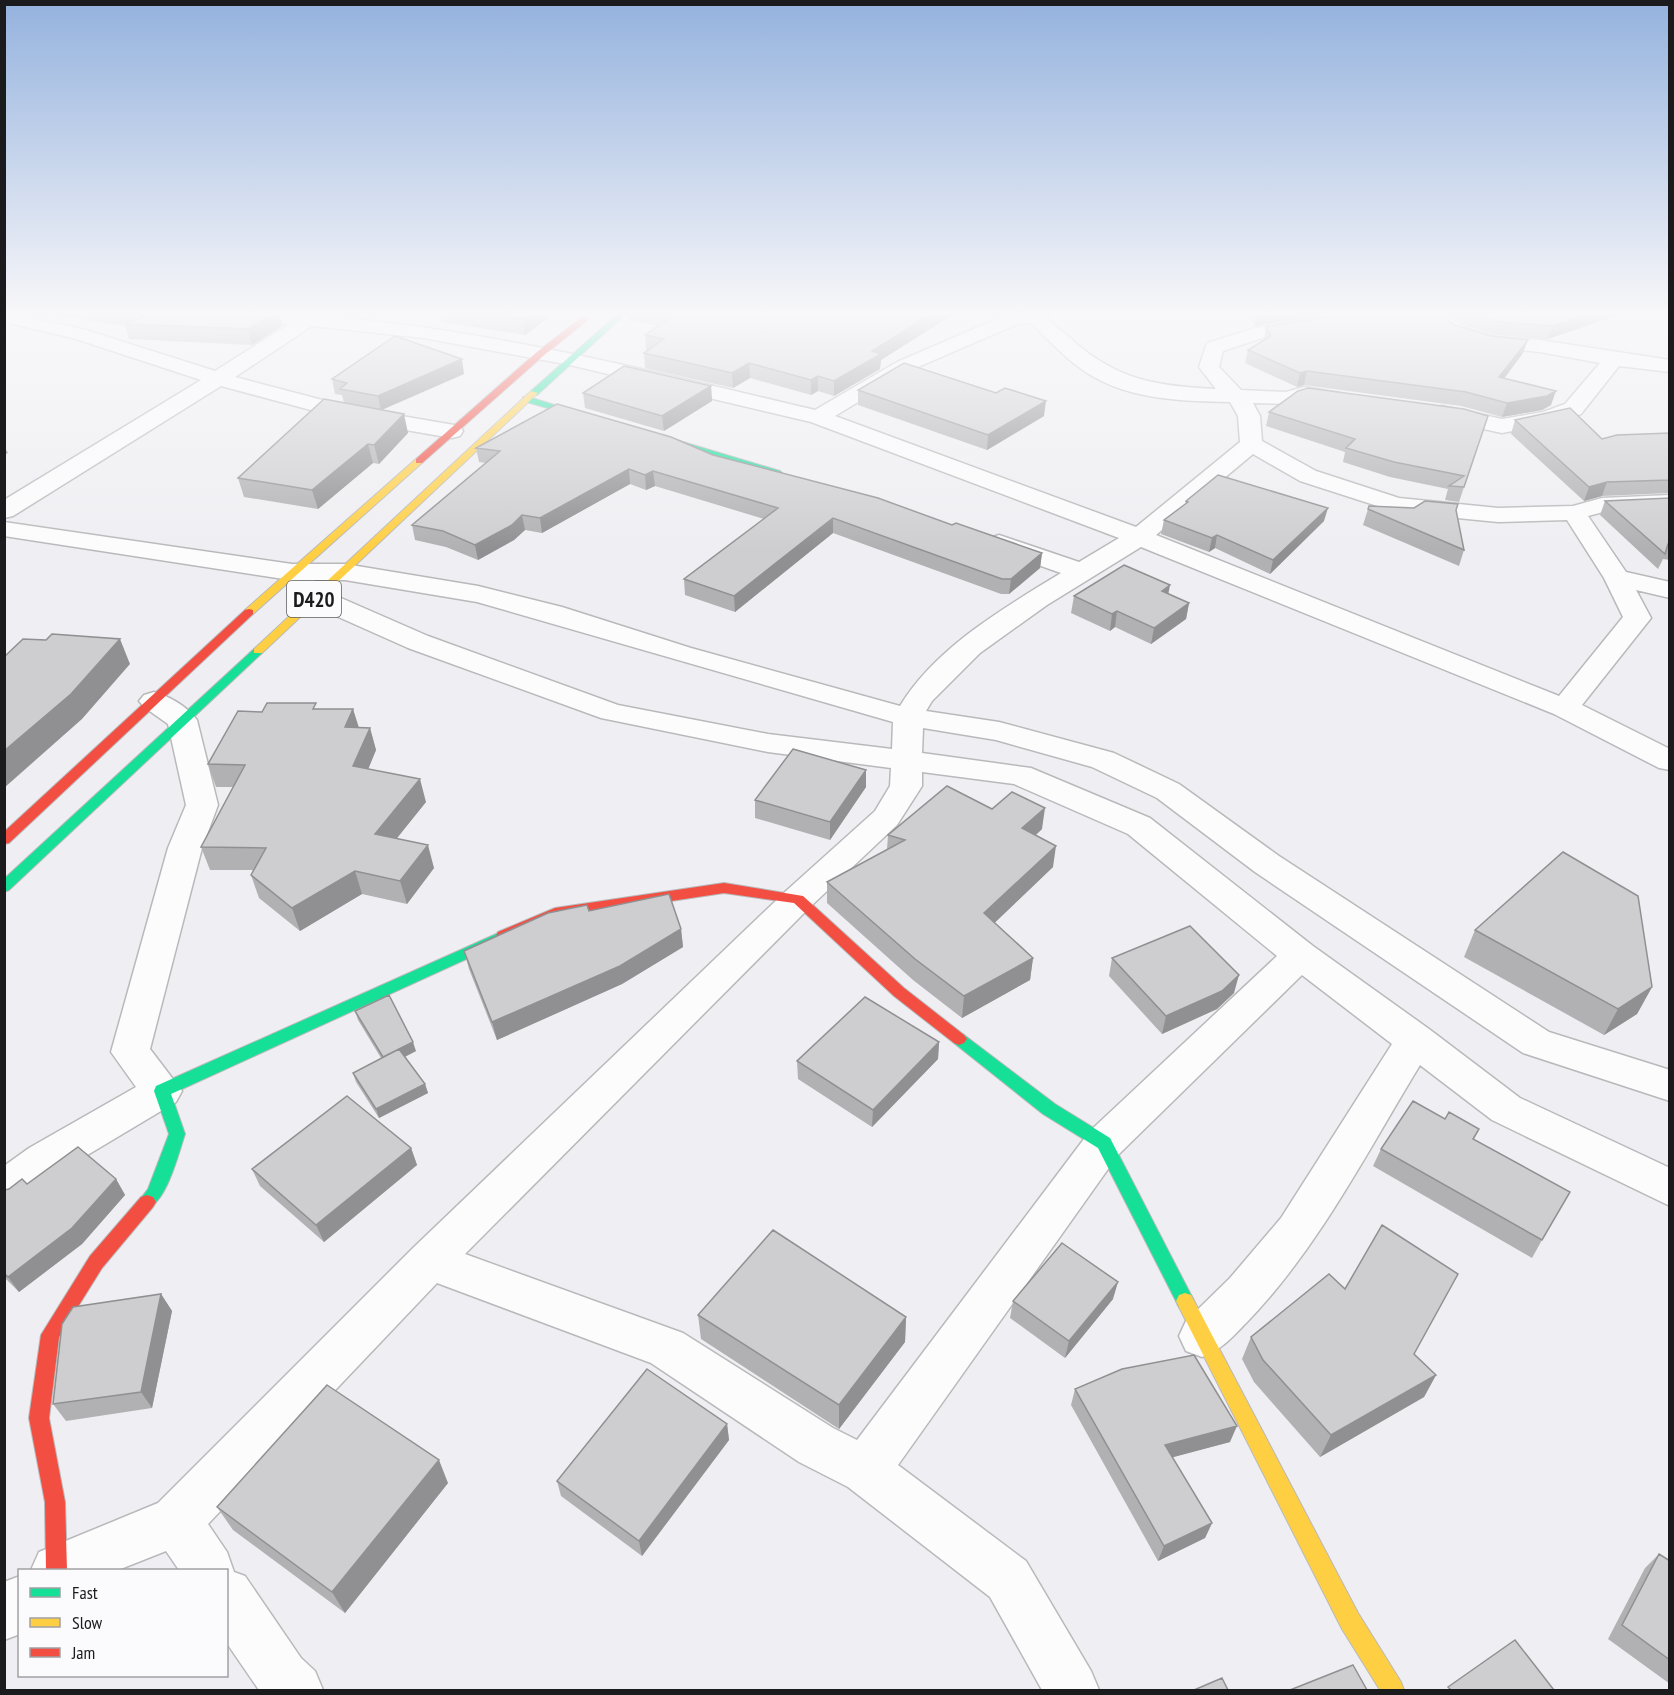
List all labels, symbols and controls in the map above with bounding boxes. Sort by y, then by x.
road number: D420 [287,581,341,617]
legend [18,1569,228,1677]
text: Fast [72,1581,98,1604]
text: Slow [72,1611,103,1634]
text: Jam [71,1641,95,1664]

